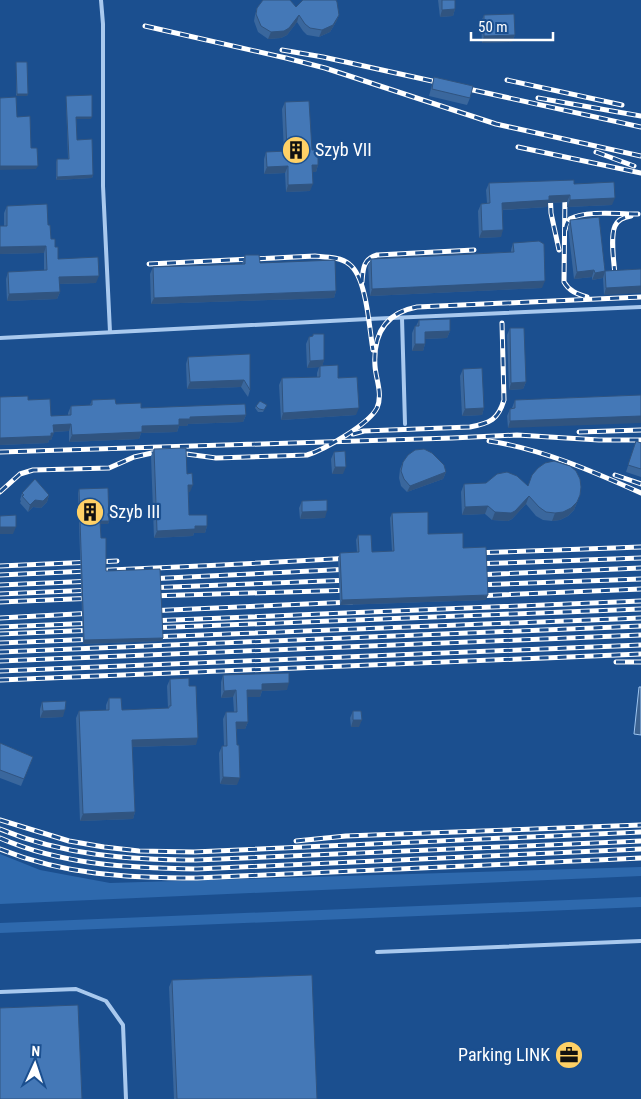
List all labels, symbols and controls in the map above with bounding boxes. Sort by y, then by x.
scale bar [471,10,554,42]
text: 50 m [478,18,508,36]
building icon: Szyb VII [281,135,311,165]
place label: Szyb VII [315,139,372,160]
building icon: Szyb III [75,497,105,527]
place label: Szyb III [109,501,160,522]
north arrow [10,1039,60,1089]
office icon: Parking LINK [554,1040,584,1070]
text: N [31,1043,40,1059]
place label: Parking LINK [458,1044,550,1065]

